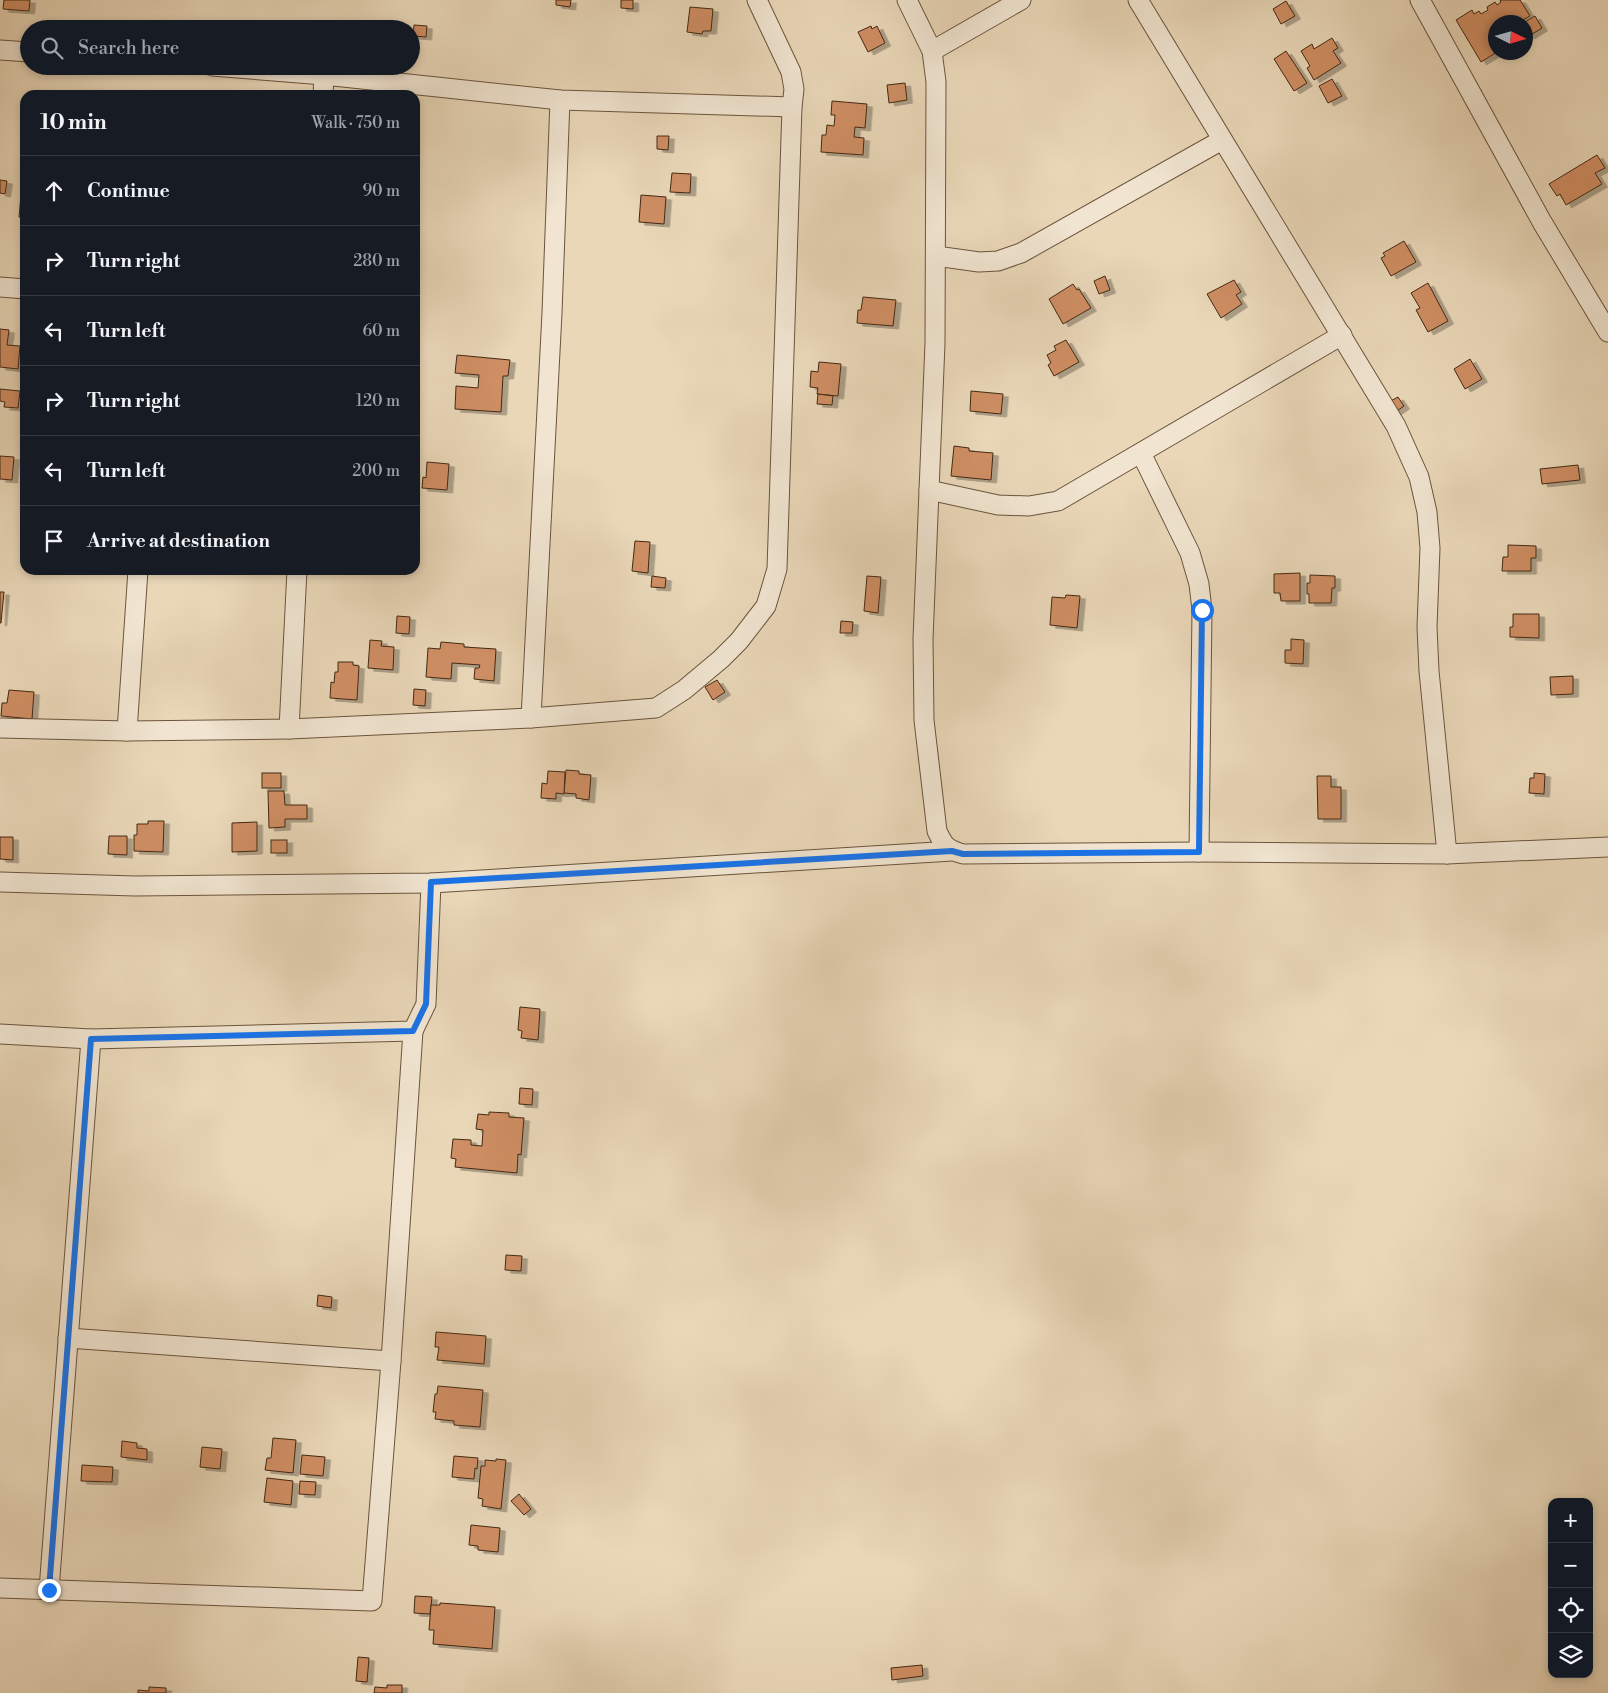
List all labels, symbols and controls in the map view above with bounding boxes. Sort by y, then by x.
north arrow [1488,15,1533,60]
search box [20,20,420,75]
icon: search [38,34,66,62]
text: Search here [78,36,179,60]
text: 10 min [40,110,107,136]
text: Walk · 750 m [312,113,400,133]
icon: ahead [40,177,68,205]
text: Continue [87,179,170,203]
text: 90 m [362,181,400,201]
icon: right [40,247,68,275]
text: Turn right [87,249,180,273]
text: 280 m [353,251,400,271]
icon: left [40,317,68,345]
text: Turn left [87,319,166,343]
text: 60 m [362,321,400,341]
icon: right [40,387,68,415]
text: Turn right [87,389,180,413]
text: 120 m [356,391,400,411]
icon: left [40,457,68,485]
text: Turn left [87,459,166,483]
text: 200 m [352,461,400,481]
icon: arrive [40,527,68,555]
text: Arrive at destination [87,529,270,553]
route start [1191,599,1214,622]
map controls [1548,1498,1593,1678]
button: + [1548,1498,1593,1543]
button: − [1548,1543,1593,1588]
route end [38,1579,61,1602]
button: locate [1548,1588,1593,1633]
button: layers [1548,1633,1593,1678]

